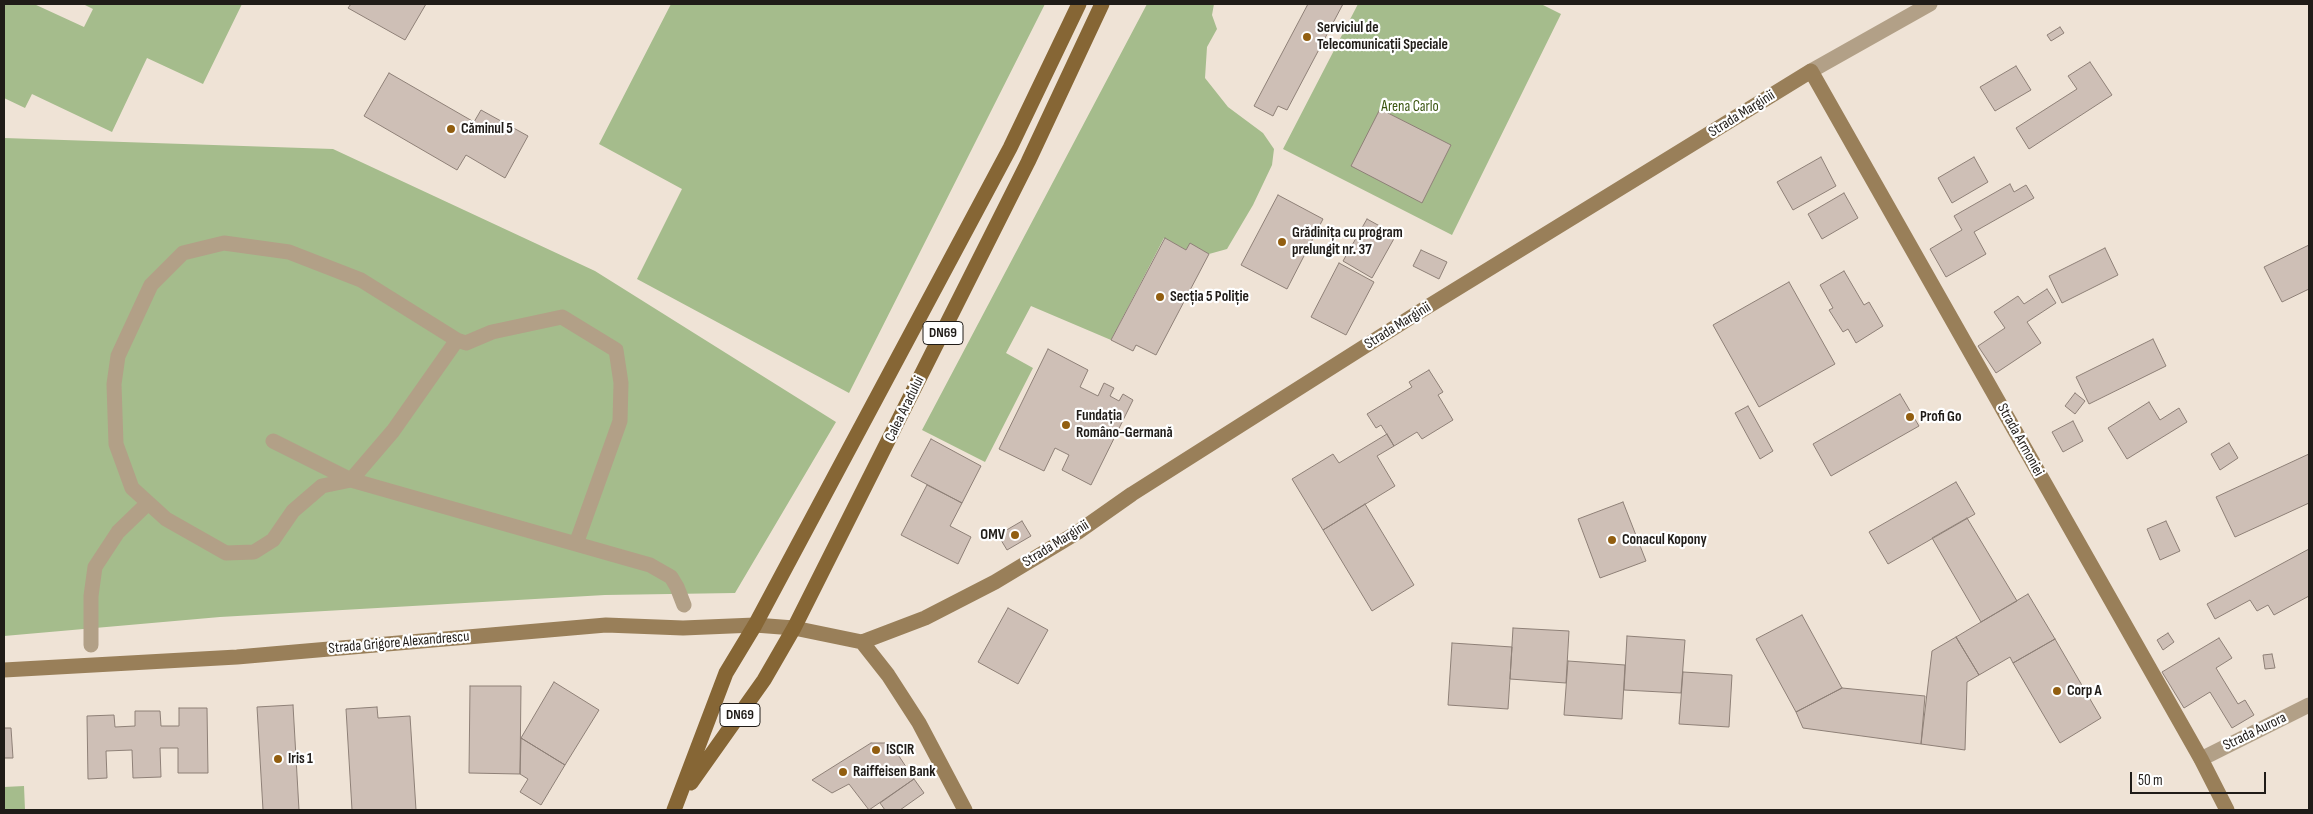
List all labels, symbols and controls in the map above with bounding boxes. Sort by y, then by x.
place label: Serviciul de Telecomunicații Speciale [1317,19,1448,54]
marker: Serviciul de Telecomunicații Speciale [1301,31,1313,43]
street label: Strada Marginii [1706,87,1778,141]
park label: Arena Carlo [1381,98,1439,116]
place label: Căminul 5 [461,120,513,138]
marker: Căminul 5 [445,123,457,135]
place label: Grădinița cu program prelungit nr. 37 [1292,224,1403,259]
marker: Grădinița cu program prelungit nr. 37 [1276,236,1288,248]
place label: Secția 5 Poliție [1170,288,1249,306]
marker: Secția 5 Poliție [1154,291,1166,303]
street label: Strada Marginii [1362,299,1434,353]
road number: DN69 [923,322,963,344]
street label: Calea Aradului [881,373,929,445]
street label: Strada Armoniei [1993,401,2047,479]
place label: Fundația Româno-Germană [1076,407,1173,442]
place label: Profi Go [1920,408,1961,426]
marker: Profi Go [1904,411,1916,423]
marker: Fundația Româno-Germană [1060,419,1072,431]
street label: Strada Marginii [1020,517,1092,571]
place label: OMV [980,526,1005,544]
marker: OMV [1009,529,1021,541]
place label: Conacul Kopony [1622,531,1707,549]
marker: Conacul Kopony [1606,534,1618,546]
street label: Strada Grigore Alexandrescu [328,628,470,658]
place label: Corp A [2067,682,2102,700]
marker: Corp A [2051,685,2063,697]
road number: DN69 [720,704,760,726]
street label: Strada Aurora [2220,709,2290,755]
place label: ISCIR [886,741,914,759]
marker: ISCIR [870,744,882,756]
place label: Iris 1 [288,750,313,768]
marker: Iris 1 [272,753,284,765]
scale bar [2133,762,2269,794]
place label: Raiffeisen Bank [853,763,936,781]
marker: Raiffeisen Bank [837,766,849,778]
text: 50 m [2138,771,2163,790]

